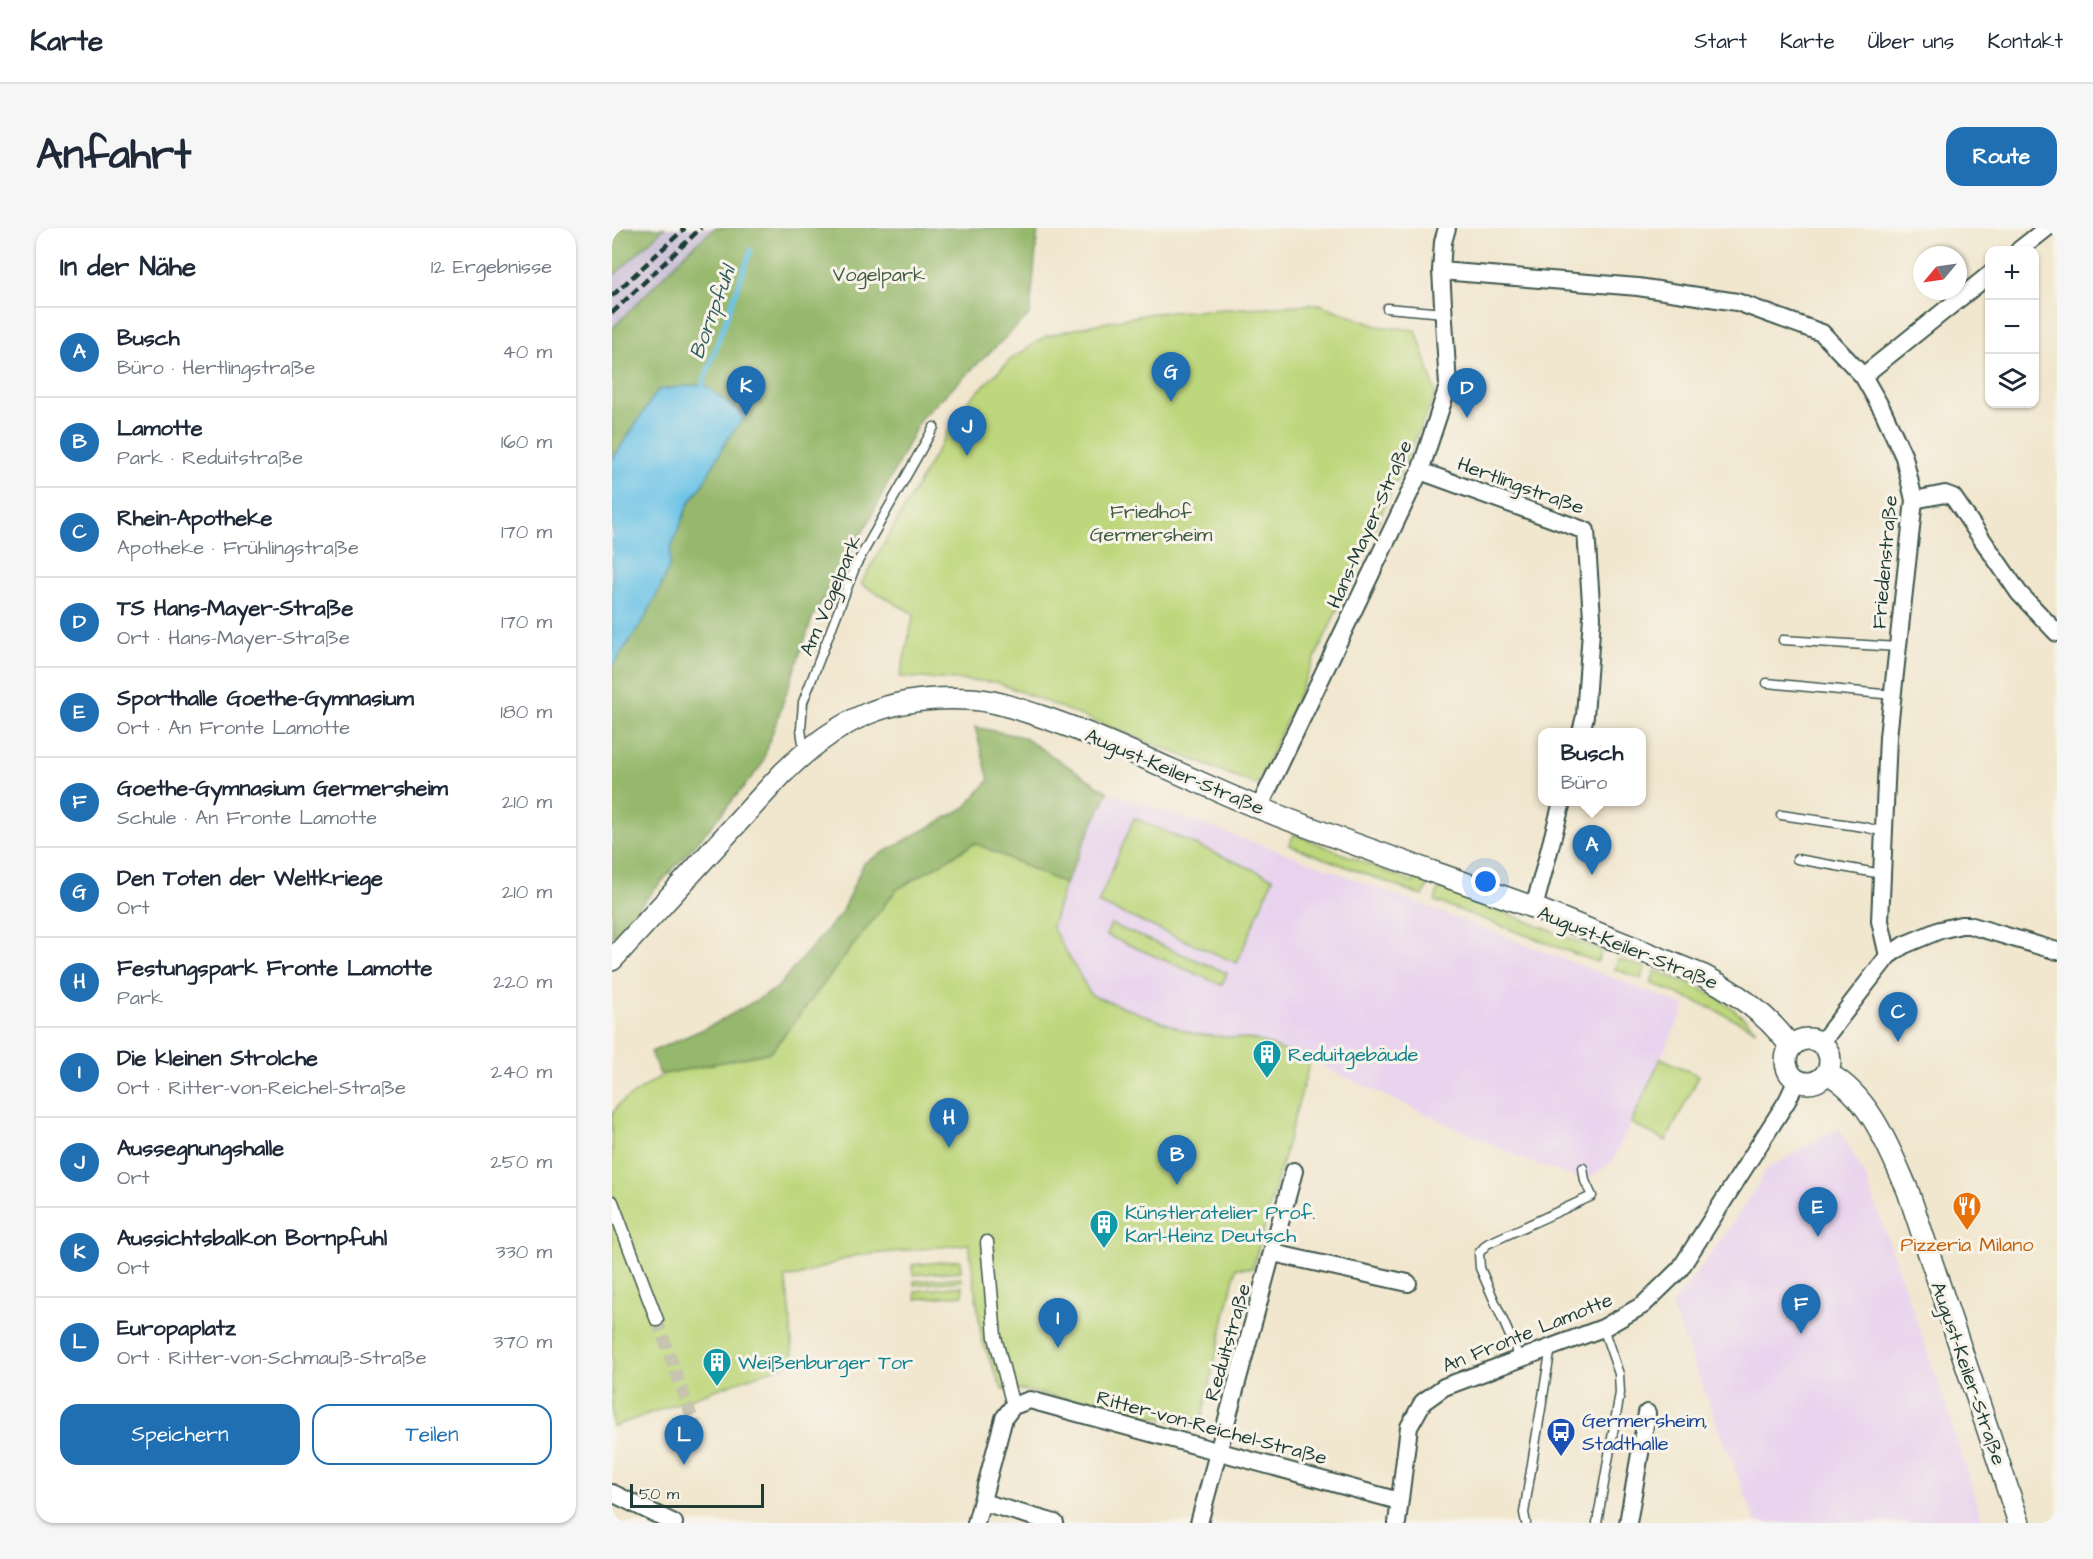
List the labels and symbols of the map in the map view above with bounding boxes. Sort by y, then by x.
north arrow [1913,246,1967,300]
water label: Bornpfuhl [682,259,744,363]
park label: Vogelpark [833,261,925,290]
pin: G [1152,352,1190,402]
pin: K [726,366,766,416]
pin: D [1448,368,1486,418]
pin: J [948,406,986,456]
street label: Hans-Mayer-Straße [1320,436,1421,613]
street label: Hertlingstraße [1453,450,1588,523]
street label: Friedenstraße [1865,494,1905,630]
park label: Friedhof Germersheim [1090,498,1213,549]
street label: Am Vogelpark [793,531,870,661]
street label: August-Keiler-Straße [1080,721,1269,823]
pin: A [1572,826,1612,875]
your location [1471,867,1500,896]
street label: August-Keiler-Straße [1533,899,1722,998]
pin: C [1878,992,1918,1042]
building icon: Reduitgebäude [1251,1038,1283,1080]
place label: Reduitgebäude [1288,1041,1419,1070]
pin: H [930,1098,968,1148]
pin: B [1158,1136,1196,1185]
pin: E [1798,1188,1838,1237]
restaurant icon: Pizzeria Milano [1951,1190,1983,1232]
place label: Künstleratelier Prof. Karl-Heinz Deutsch [1125,1199,1315,1250]
building icon: Künstleratelier Prof. Karl-Heinz Deutsch [1088,1208,1120,1250]
place label: Pizzeria Milano [1901,1231,2033,1259]
street label: August-Keiler-Straße [1923,1278,2013,1469]
street label: Reduitstraße [1198,1280,1258,1404]
pin: F [1782,1284,1820,1334]
street label: An Fronte Lamotte [1438,1286,1617,1380]
pin: I [1038,1298,1078,1348]
building icon: Weißenburger Tor [701,1346,733,1388]
place label: Weißenburger Tor [738,1349,913,1378]
street label: Ritter-von-Reichel-Straße [1093,1384,1330,1472]
place label: Germersheim, Stadthalle [1582,1407,1708,1458]
pin: L [664,1416,704,1465]
bus stop icon: Germersheim, Stadthalle [1545,1416,1577,1458]
scale bar [630,1481,764,1508]

